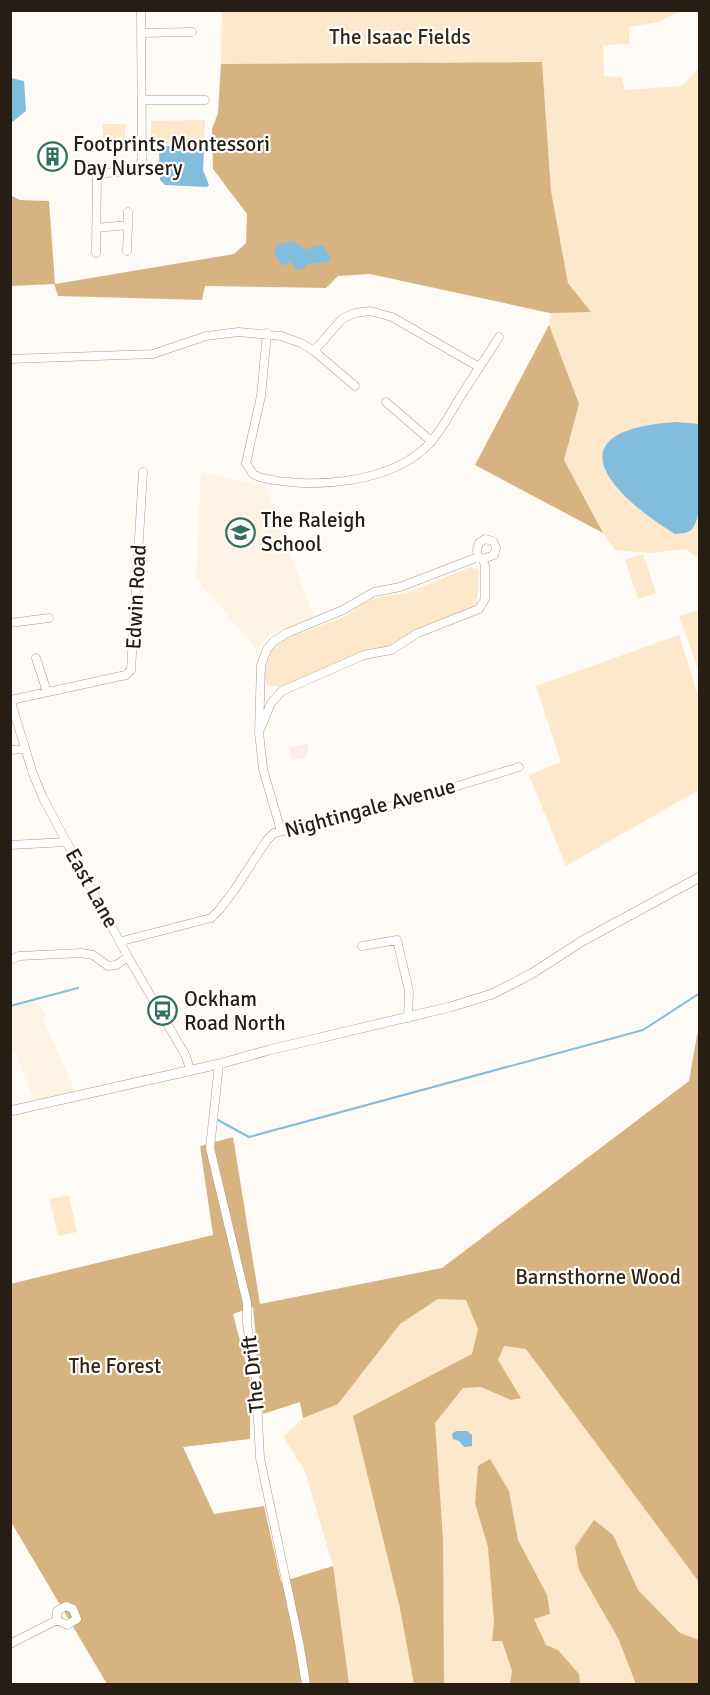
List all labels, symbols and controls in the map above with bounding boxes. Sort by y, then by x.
park label: The Isaac Fields [329,24,471,50]
place label: Footprints Montessori Day Nursery [73,131,270,181]
building icon: Footprints Montessori Day Nursery [36,140,68,172]
place label: The Raleigh School [261,507,366,557]
school or university icon: The Raleigh School [224,516,256,548]
street label: Edwin Road [120,544,152,650]
street label: Nightingale Avenue [282,773,458,843]
street label: East Lane [60,844,124,932]
place label: Ockham Road North [184,986,286,1036]
bus stop icon: Ockham Road North [147,995,179,1027]
park label: Barnsthorne Wood [515,1264,681,1290]
street label: The Drift [236,1334,270,1414]
park label: The Forest [69,1353,161,1379]

